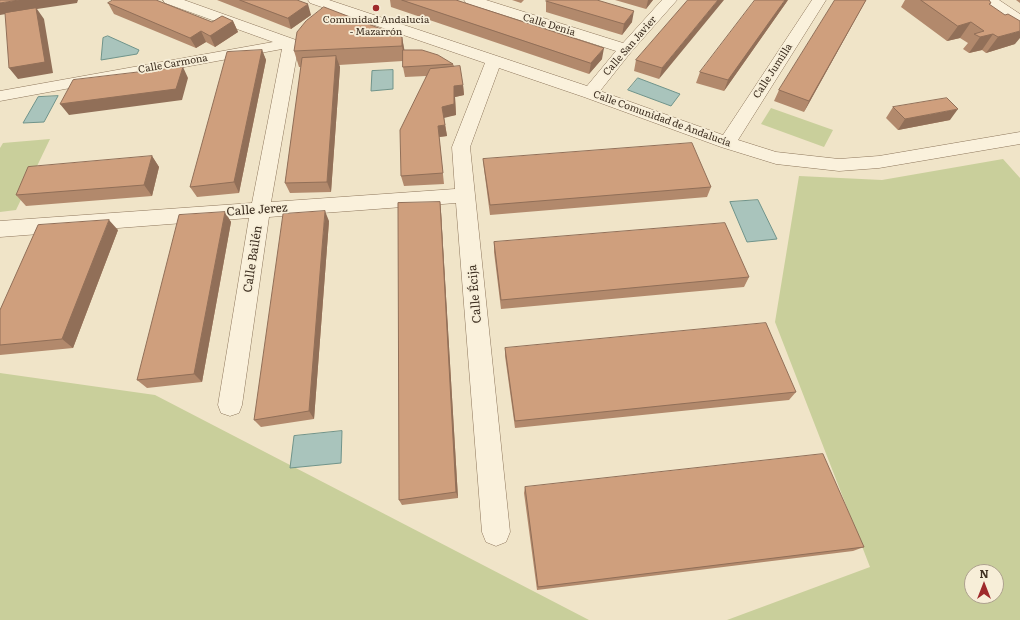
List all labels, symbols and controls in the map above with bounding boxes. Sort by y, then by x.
marker: Comunidad Andalucía - Mazarrón [371,3,381,13]
street label: Calle Denia [521,11,577,39]
place label: Comunidad Andalucía - Mazarrón [323,14,429,38]
street label: Calle San Javier [601,14,659,78]
street label: Calle Jumilla [751,41,795,101]
street label: Calle Carmona [137,52,209,76]
street label: Calle Comunidad de Andalucía [591,88,733,150]
street label: Calle Jerez [226,201,288,219]
street label: Calle Bailén [241,224,265,294]
street label: Calle Écija [465,264,485,324]
north arrow [964,564,1004,604]
text: N [979,565,989,581]

